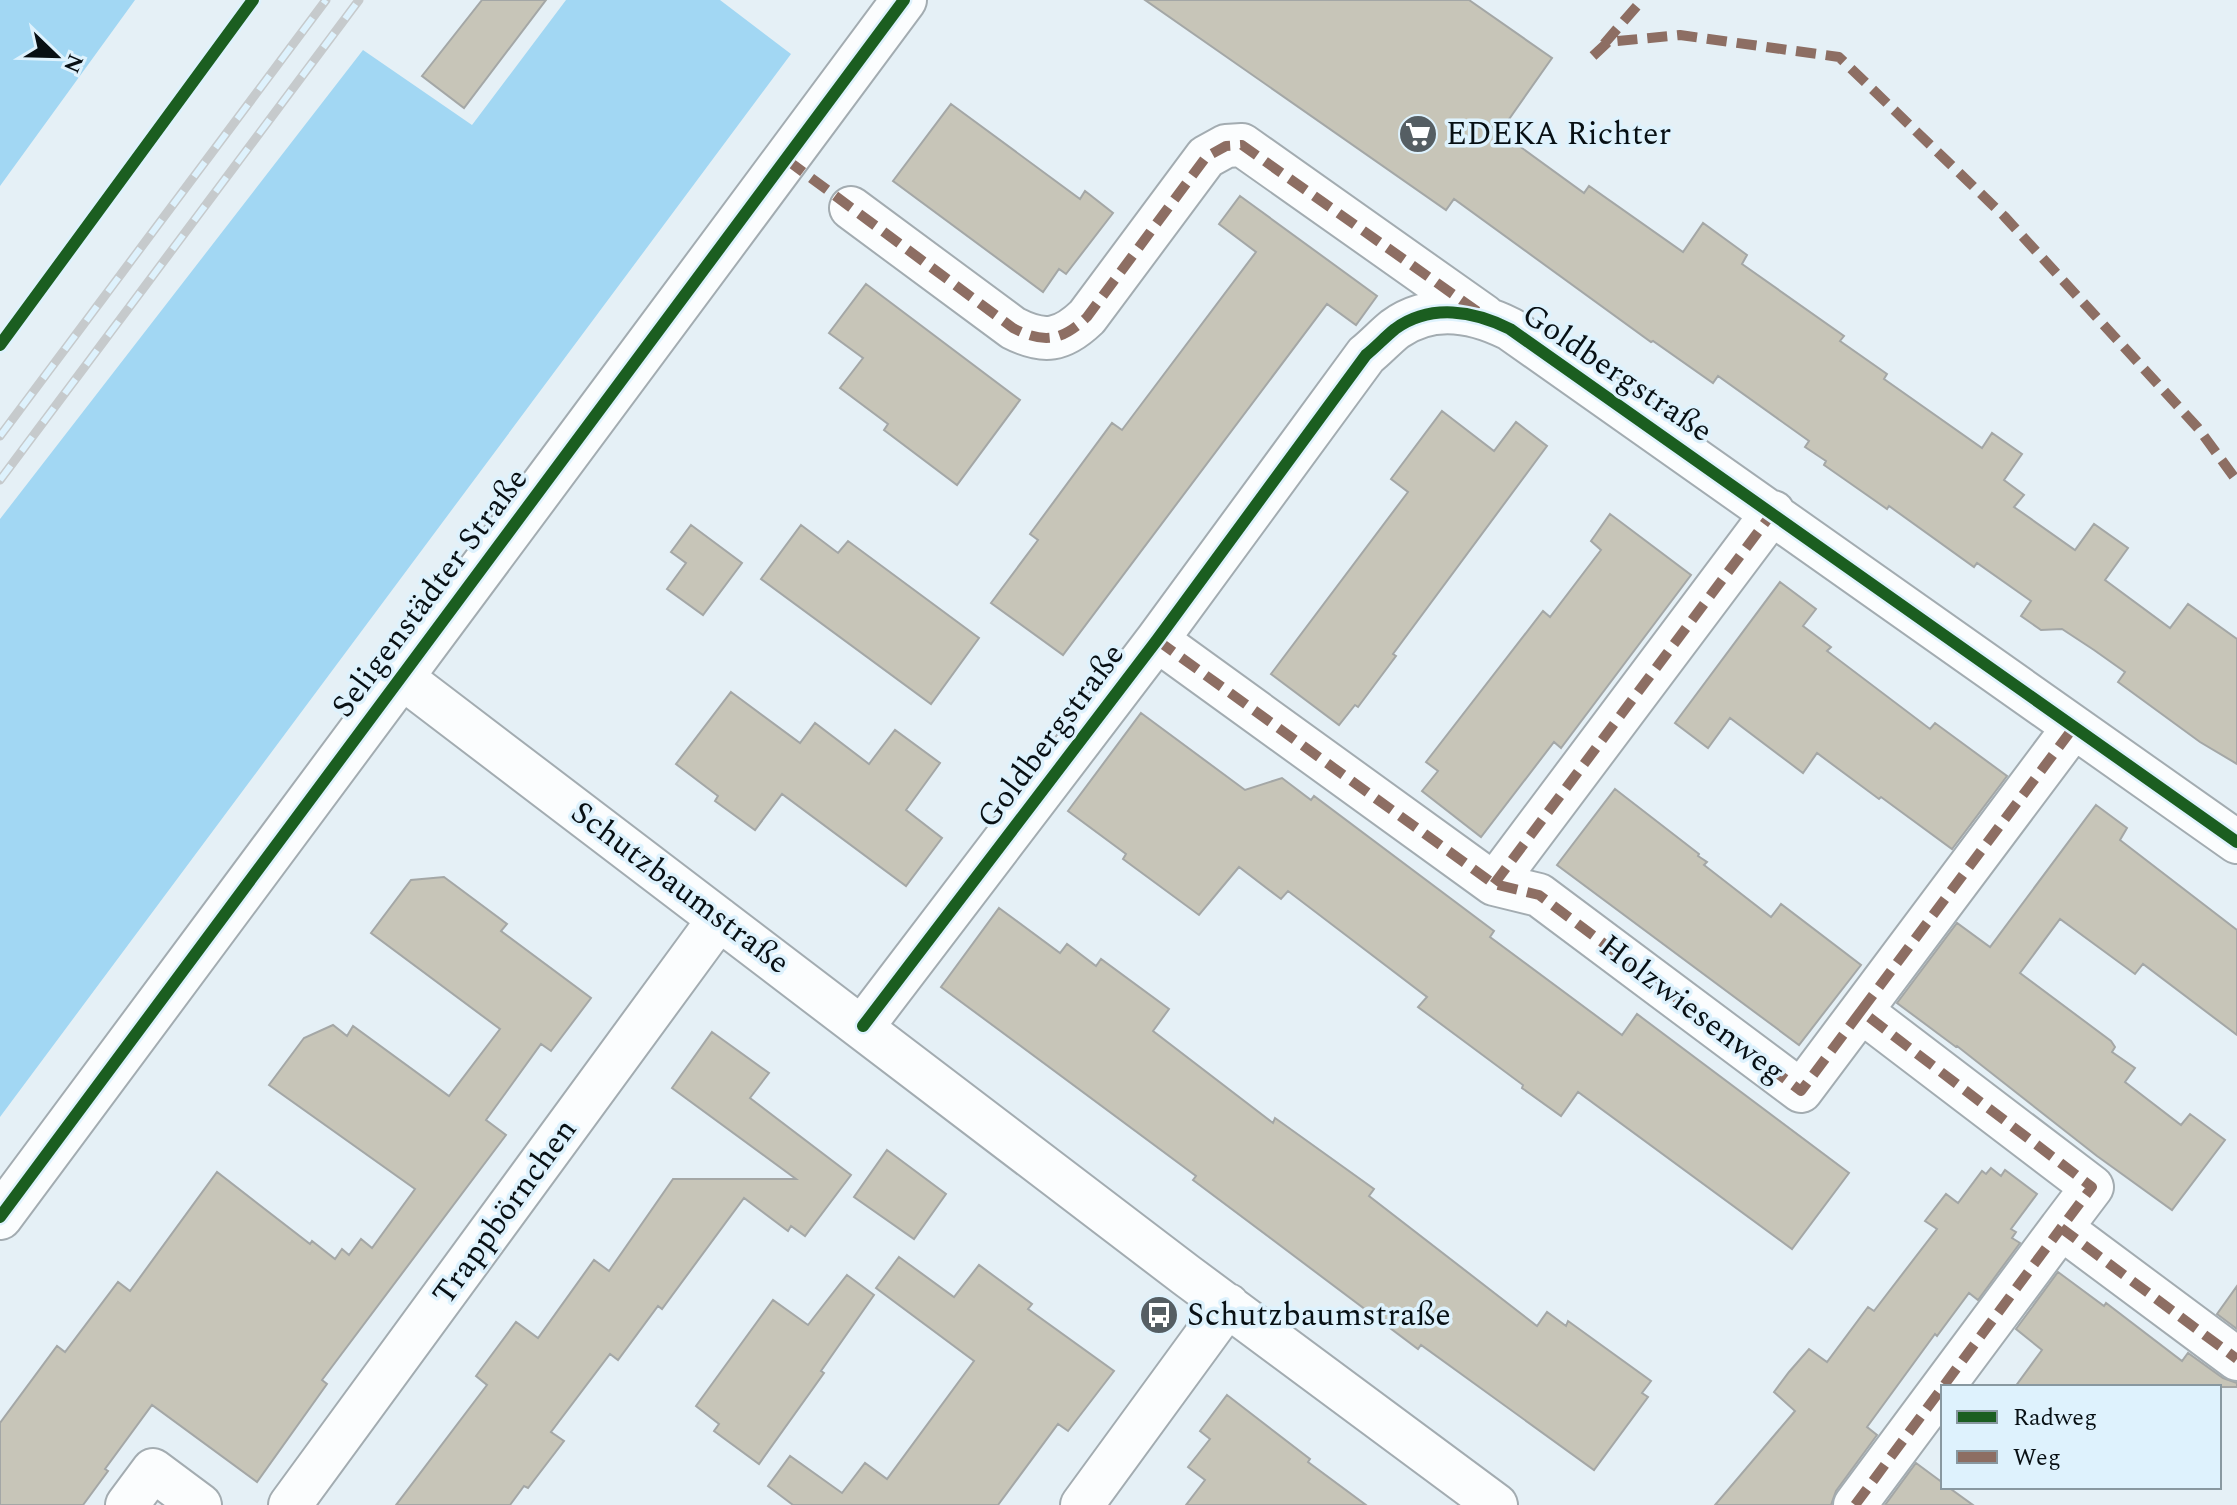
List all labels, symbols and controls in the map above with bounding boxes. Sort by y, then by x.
north arrow [16,16,96,96]
text: N [54,49,92,78]
place label: EDEKA Richter [1446,110,1671,159]
supermarket icon: EDEKA Richter [1397,113,1439,155]
street label: Goldbergstraße [1512,291,1722,455]
street label: Seligenstädter Straße [320,458,540,728]
street label: Goldbergstraße [965,633,1137,839]
street label: Schutzbaumstraße [560,789,800,987]
street label: Holzwiesenweg [1588,923,1796,1095]
street label: Trappbörnchen [420,1109,590,1315]
place label: Schutzbaumstraße [1187,1291,1451,1340]
bus stop icon: Schutzbaumstraße [1138,1294,1180,1336]
legend [1941,1385,2221,1489]
text: Radweg [2013,1400,2097,1436]
text: Weg [2013,1440,2061,1476]

